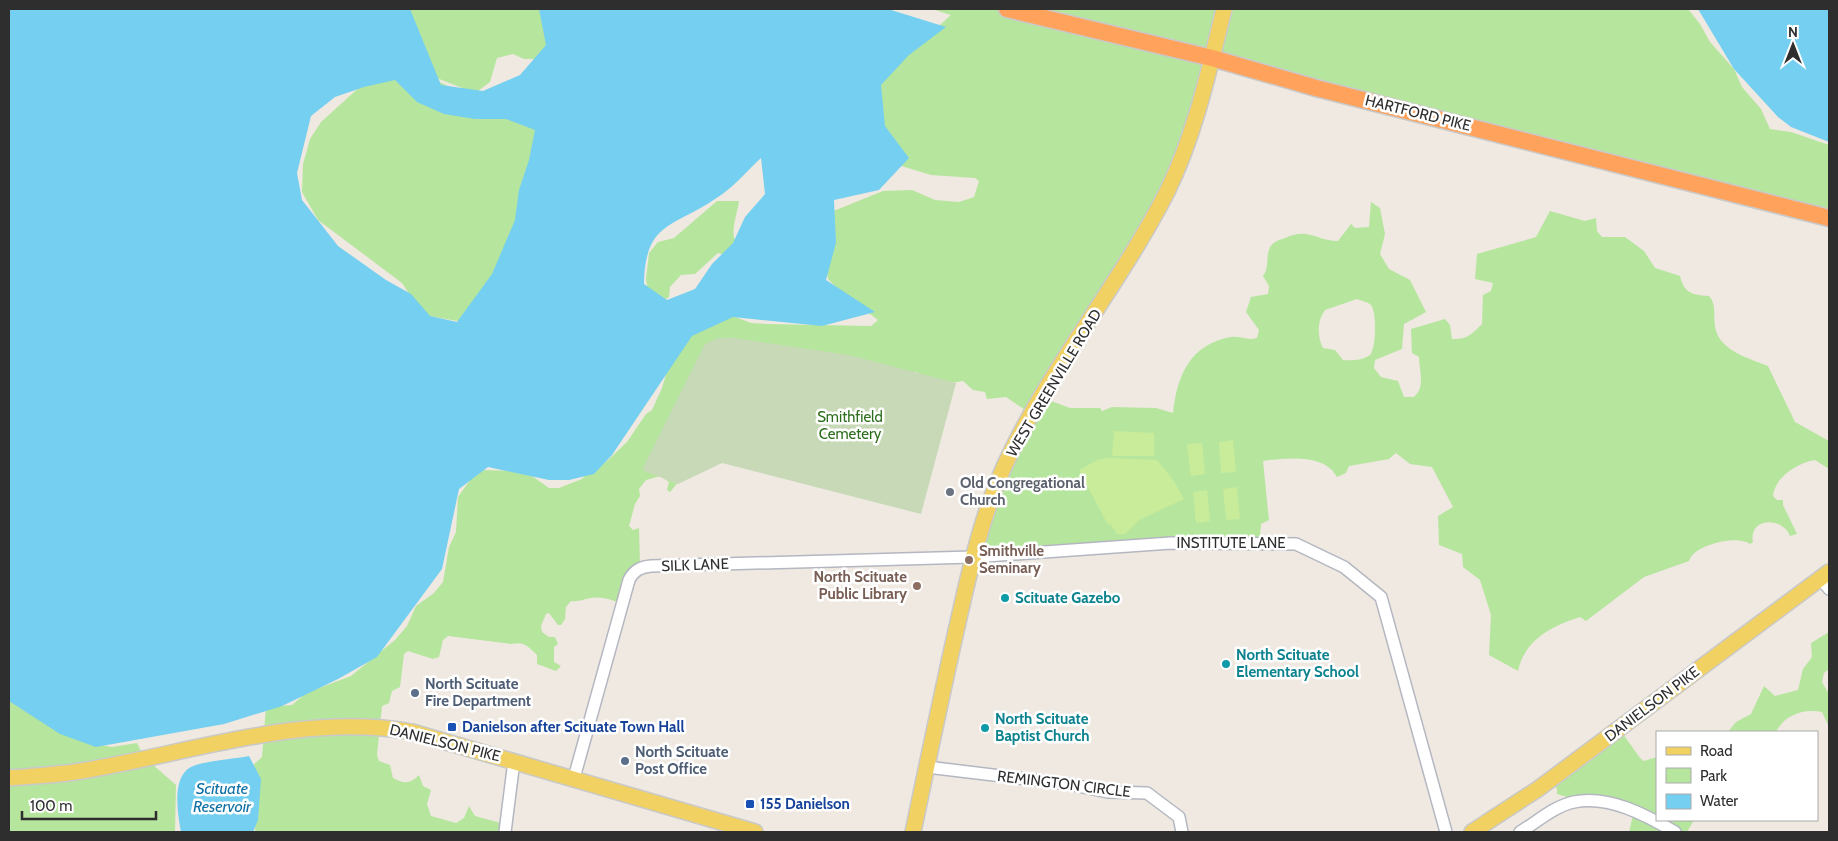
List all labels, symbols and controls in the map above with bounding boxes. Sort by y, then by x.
north arrow [1768,20,1818,70]
text: N [1788,23,1798,41]
street label: HARTFORD PIKE [1363,91,1473,135]
street label: WEST GREENVILLE ROAD [1003,306,1105,460]
park label: Smithfield Cemetery [817,408,883,443]
place label: Old Congregational Church [960,474,1085,509]
marker: Old Congregational Church [944,486,956,498]
street label: INSTITUTE LANE [1176,534,1286,552]
place label: Smithville Seminary [979,542,1044,577]
marker: Smithville Seminary [963,554,975,566]
street label: SILK LANE [661,555,729,575]
place label: North Scituate Public Library [814,568,908,603]
marker: North Scituate Public Library [911,580,923,592]
place label: Scituate Gazebo [1015,589,1121,607]
marker: Scituate Gazebo [999,592,1011,604]
place label: North Scituate Elementary School [1236,646,1359,681]
marker: North Scituate Elementary School [1220,658,1232,670]
street label: DANIELSON PIKE [1601,663,1703,745]
place label: North Scituate Fire Department [425,675,531,710]
marker: North Scituate Fire Department [409,687,421,699]
place label: North Scituate Baptist Church [995,710,1090,745]
place label: Danielson after Scituate Town Hall [462,718,685,736]
street label: DANIELSON PIKE [388,721,502,765]
marker: Danielson after Scituate Town Hall [446,721,458,733]
marker: North Scituate Baptist Church [979,722,991,734]
legend [1656,731,1818,821]
text: Road [1700,742,1733,760]
place label: North Scituate Post Office [635,743,729,778]
marker: North Scituate Post Office [619,755,631,767]
street label: REMINGTON CIRCLE [996,767,1132,801]
text: Park [1700,767,1727,785]
water label: Scituate Reservoir [193,779,252,816]
scale bar [22,788,156,820]
text: Water [1700,792,1738,810]
place label: 155 Danielson [760,795,850,813]
text: 100 m [30,797,72,815]
marker: 155 Danielson [744,798,756,810]

